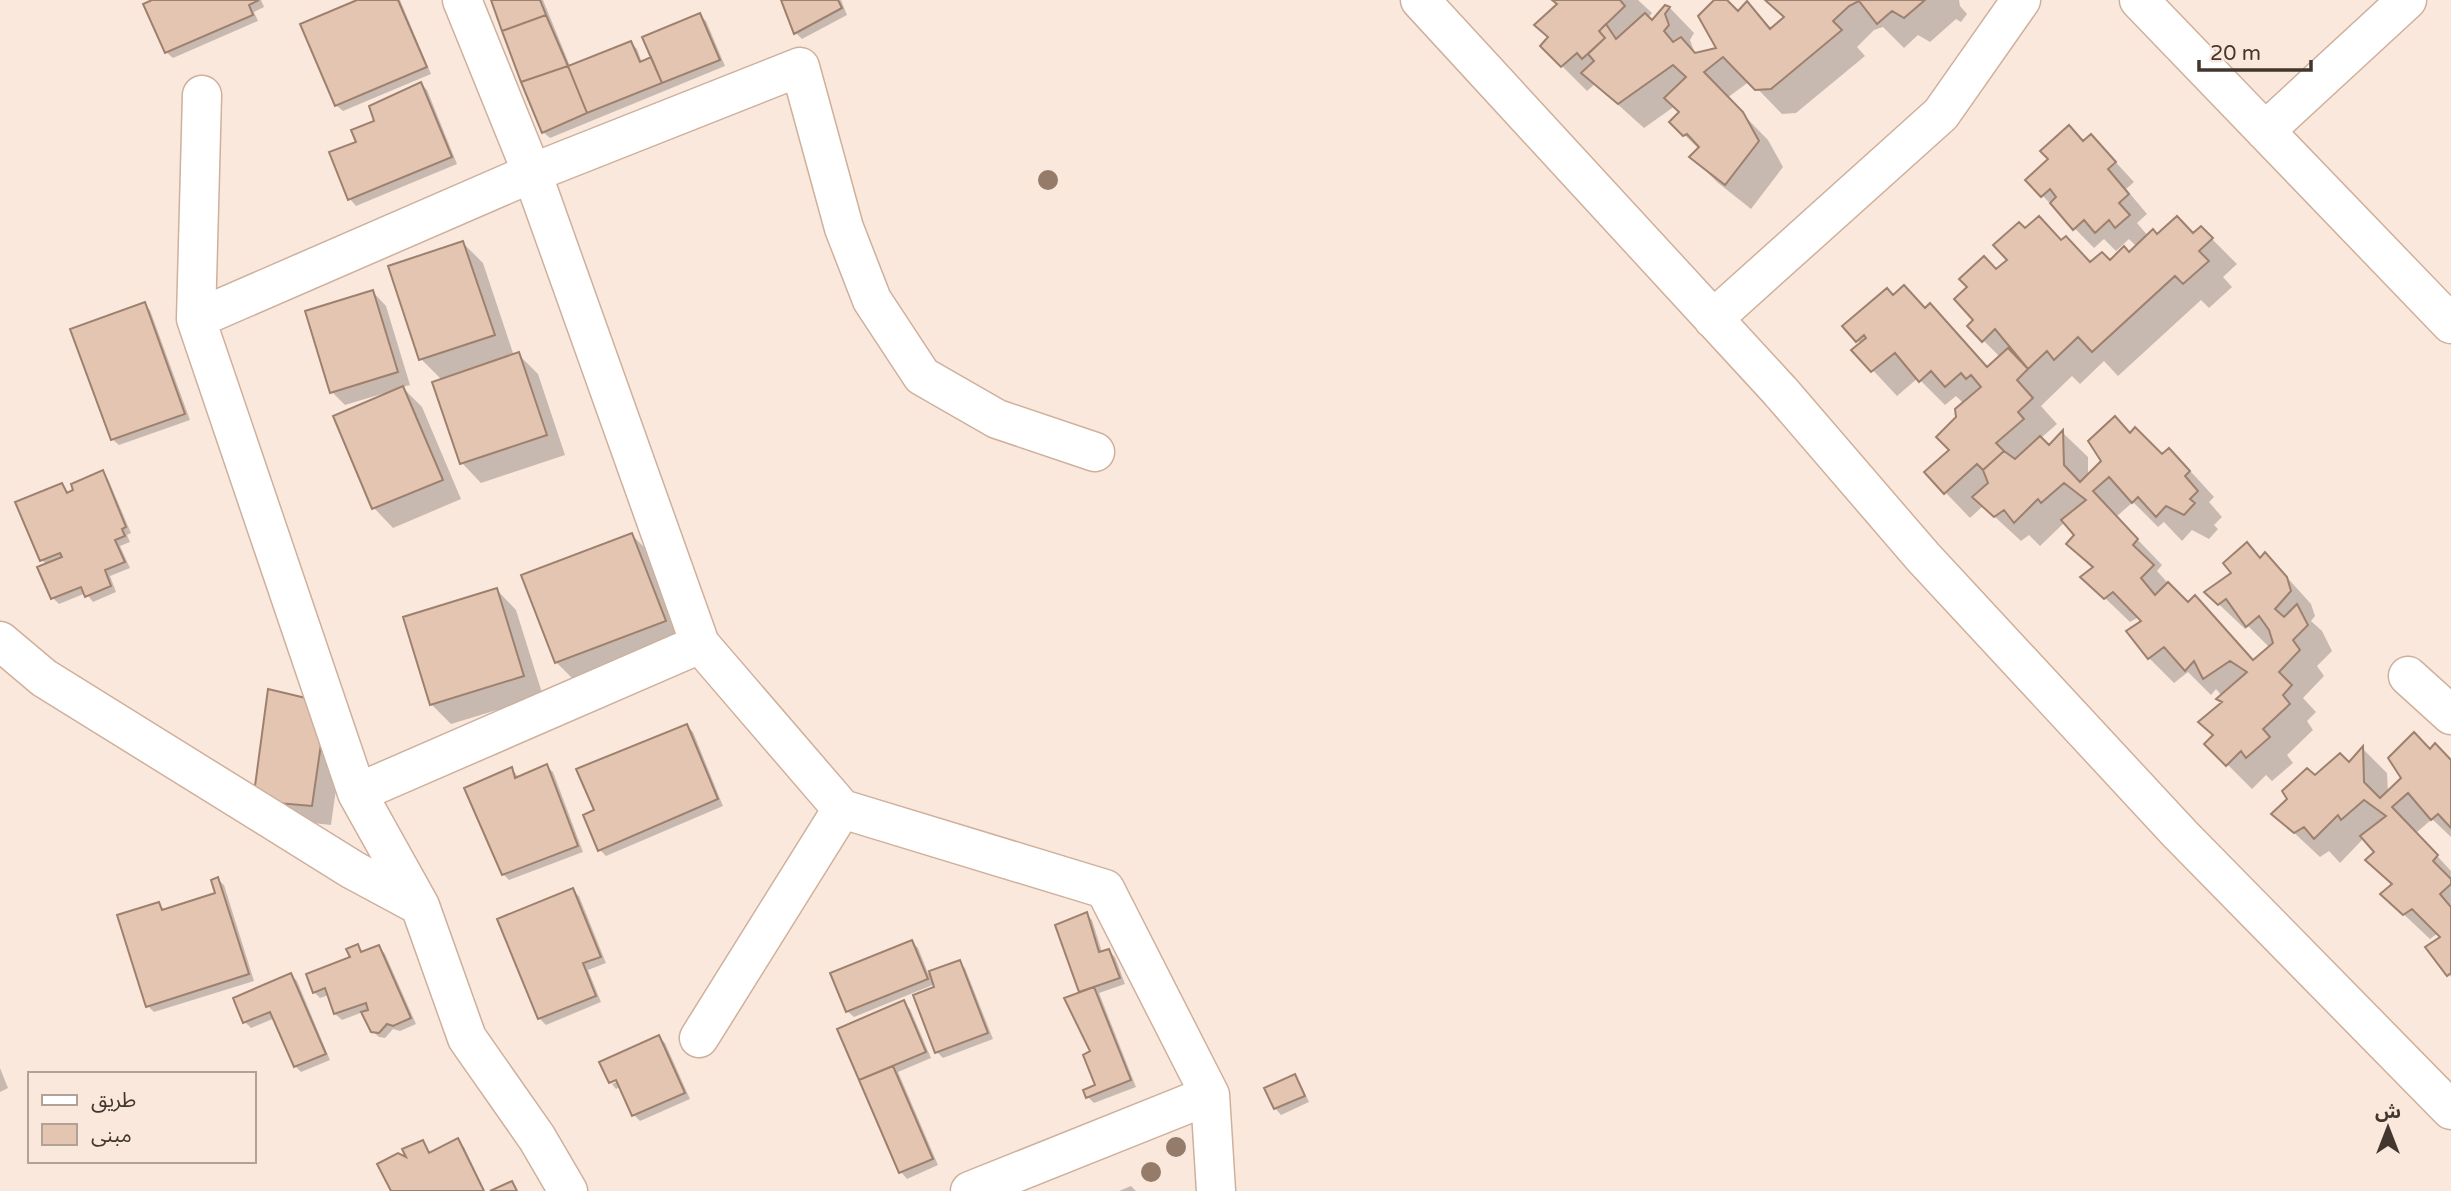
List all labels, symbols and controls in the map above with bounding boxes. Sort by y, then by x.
scale bar [2199,28,2311,72]
text: 20 m [2210,41,2261,66]
legend [28,1072,256,1163]
text: طريق [91,1088,136,1113]
north arrow [2353,1093,2423,1163]
text: ش [2375,1101,2401,1123]
text: مبنى [91,1123,132,1148]

